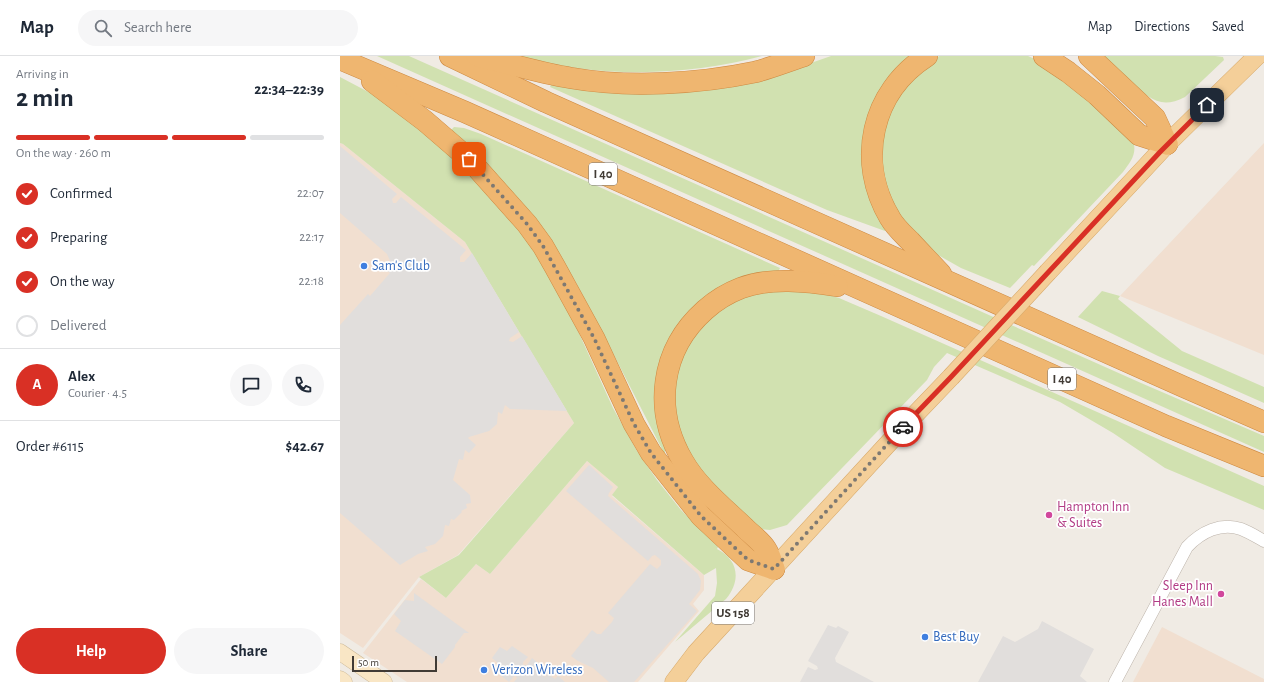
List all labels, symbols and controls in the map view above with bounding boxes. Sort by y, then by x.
search box [78,10,358,46]
icon: search [92,17,114,39]
text: Map [20,18,54,37]
text: Search here [124,20,192,35]
text: Map [1088,20,1112,34]
text: Directions [1134,20,1190,34]
text: Saved [1212,20,1244,34]
text: Arriving in [16,68,69,81]
text: 22:34–22:39 [254,82,324,97]
text: 2 min [16,85,74,111]
pin [1190,88,1224,122]
icon: home [1196,94,1218,116]
pin [452,142,486,176]
text: On the way · 260 m [16,147,111,160]
icon: bag [458,148,480,170]
road number: I 40 [589,163,617,185]
icon: check [16,183,38,205]
text: Confirmed [50,186,112,201]
text: 22:07 [297,187,324,200]
icon: check [16,227,38,249]
text: Preparing [50,230,107,245]
text: 22:17 [299,231,324,244]
place label: Sam's Club [372,259,430,273]
marker: Sam's Club [359,261,369,271]
icon: check [16,271,38,293]
text: On the way [50,274,115,289]
text: 22:18 [299,275,324,288]
text: Delivered [50,318,107,333]
button: chat [230,364,272,406]
button: phone [282,364,324,406]
road number: I 40 [1048,368,1076,390]
text: Alex [68,369,95,384]
text: A [32,377,42,392]
text: Courier · 4.5 [68,387,127,400]
courier [883,407,923,447]
icon: car [892,416,914,438]
text: Order #6115 [16,439,84,454]
text: $42.67 [285,439,324,454]
place label: Hampton Inn & Suites [1057,500,1129,530]
marker: Hampton Inn & Suites [1044,510,1054,520]
place label: Sleep Inn Hanes Mall [1152,579,1213,609]
marker: Sleep Inn Hanes Mall [1216,589,1226,599]
road number: US 158 [712,602,754,624]
button: Help [16,628,166,674]
button: Share [174,628,324,674]
place label: Best Buy [933,630,979,644]
marker: Best Buy [920,632,930,642]
scale bar [352,654,437,673]
text: 50 m [358,657,379,668]
place label: Verizon Wireless [492,663,583,677]
marker: Verizon Wireless [479,665,489,675]

